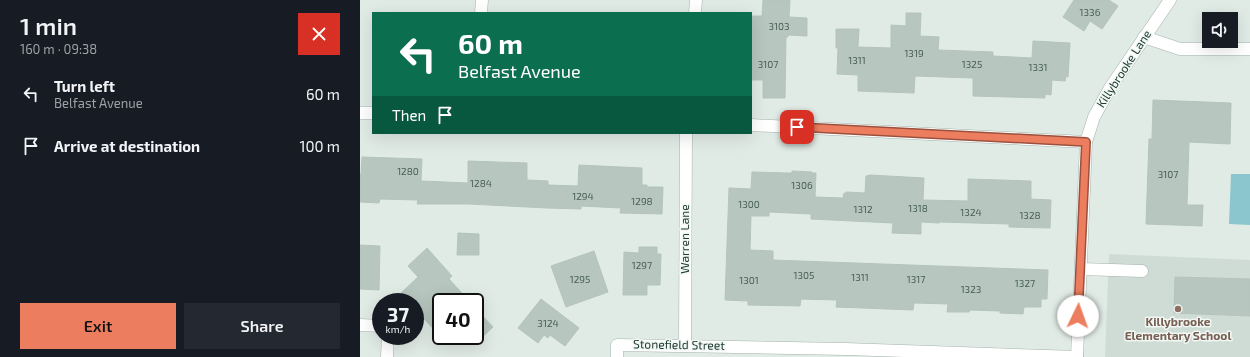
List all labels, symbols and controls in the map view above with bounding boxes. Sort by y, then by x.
house number: 1336 [1080,6,1101,18]
text: 1 min [20,11,77,40]
map controls [1202,12,1238,48]
button: sound [1202,12,1238,48]
button: close [298,13,340,55]
house number: 3103 [768,20,790,32]
text: 60 m [458,26,523,60]
street label: Killybrooke Lane [1093,27,1153,110]
icon: left [392,28,444,80]
text: 160 m · 09:38 [20,41,97,57]
house number: 1319 [904,47,924,59]
house number: 1311 [848,54,866,66]
house number: 3107 [758,58,778,70]
house number: 1325 [962,58,982,70]
text: Belfast Avenue [458,60,581,82]
house number: 1331 [1028,61,1048,73]
text: Turn left [54,77,115,95]
icon: left [20,83,42,105]
text: 60 m [306,85,340,103]
text: Belfast Avenue [54,95,143,111]
icon: arrive [434,104,456,126]
text: Then [392,106,426,124]
pin [780,110,814,144]
icon: arrive [786,116,808,138]
icon: arrive [20,135,42,157]
text: Arrive at destination [54,137,200,155]
text: 100 m [299,137,340,155]
house number: 1280 [397,165,419,177]
house number: 3107 [1158,168,1178,180]
house number: 1284 [470,177,492,189]
house number: 1306 [791,179,813,191]
house number: 1294 [572,190,594,202]
house number: 1298 [631,195,653,207]
house number: 1300 [738,198,760,210]
house number: 1318 [908,202,928,214]
house number: 1312 [853,203,873,215]
street label: Warren Lane [677,204,691,274]
house number: 1324 [960,206,982,218]
house number: 1328 [1019,209,1041,221]
house number: 1297 [632,259,652,271]
house number: 1305 [794,269,814,281]
house number: 1311 [851,271,869,283]
house number: 1295 [570,273,590,285]
house number: 1317 [907,273,925,285]
house number: 1301 [739,274,759,286]
house number: 1327 [1015,277,1035,289]
house number: 1323 [961,283,981,295]
speed limit sign: 40 [432,293,484,345]
position arrow [1057,295,1099,337]
text: 37 [387,302,409,326]
button: Exit [20,303,176,349]
button: Share [184,303,340,349]
marker: Killybrooke Elementary School [1173,304,1183,314]
place label: Killybrooke Elementary School [1125,314,1231,343]
house number: 3124 [537,317,559,329]
text: km/h [386,323,410,335]
street label: Stonefield Street [633,336,725,352]

